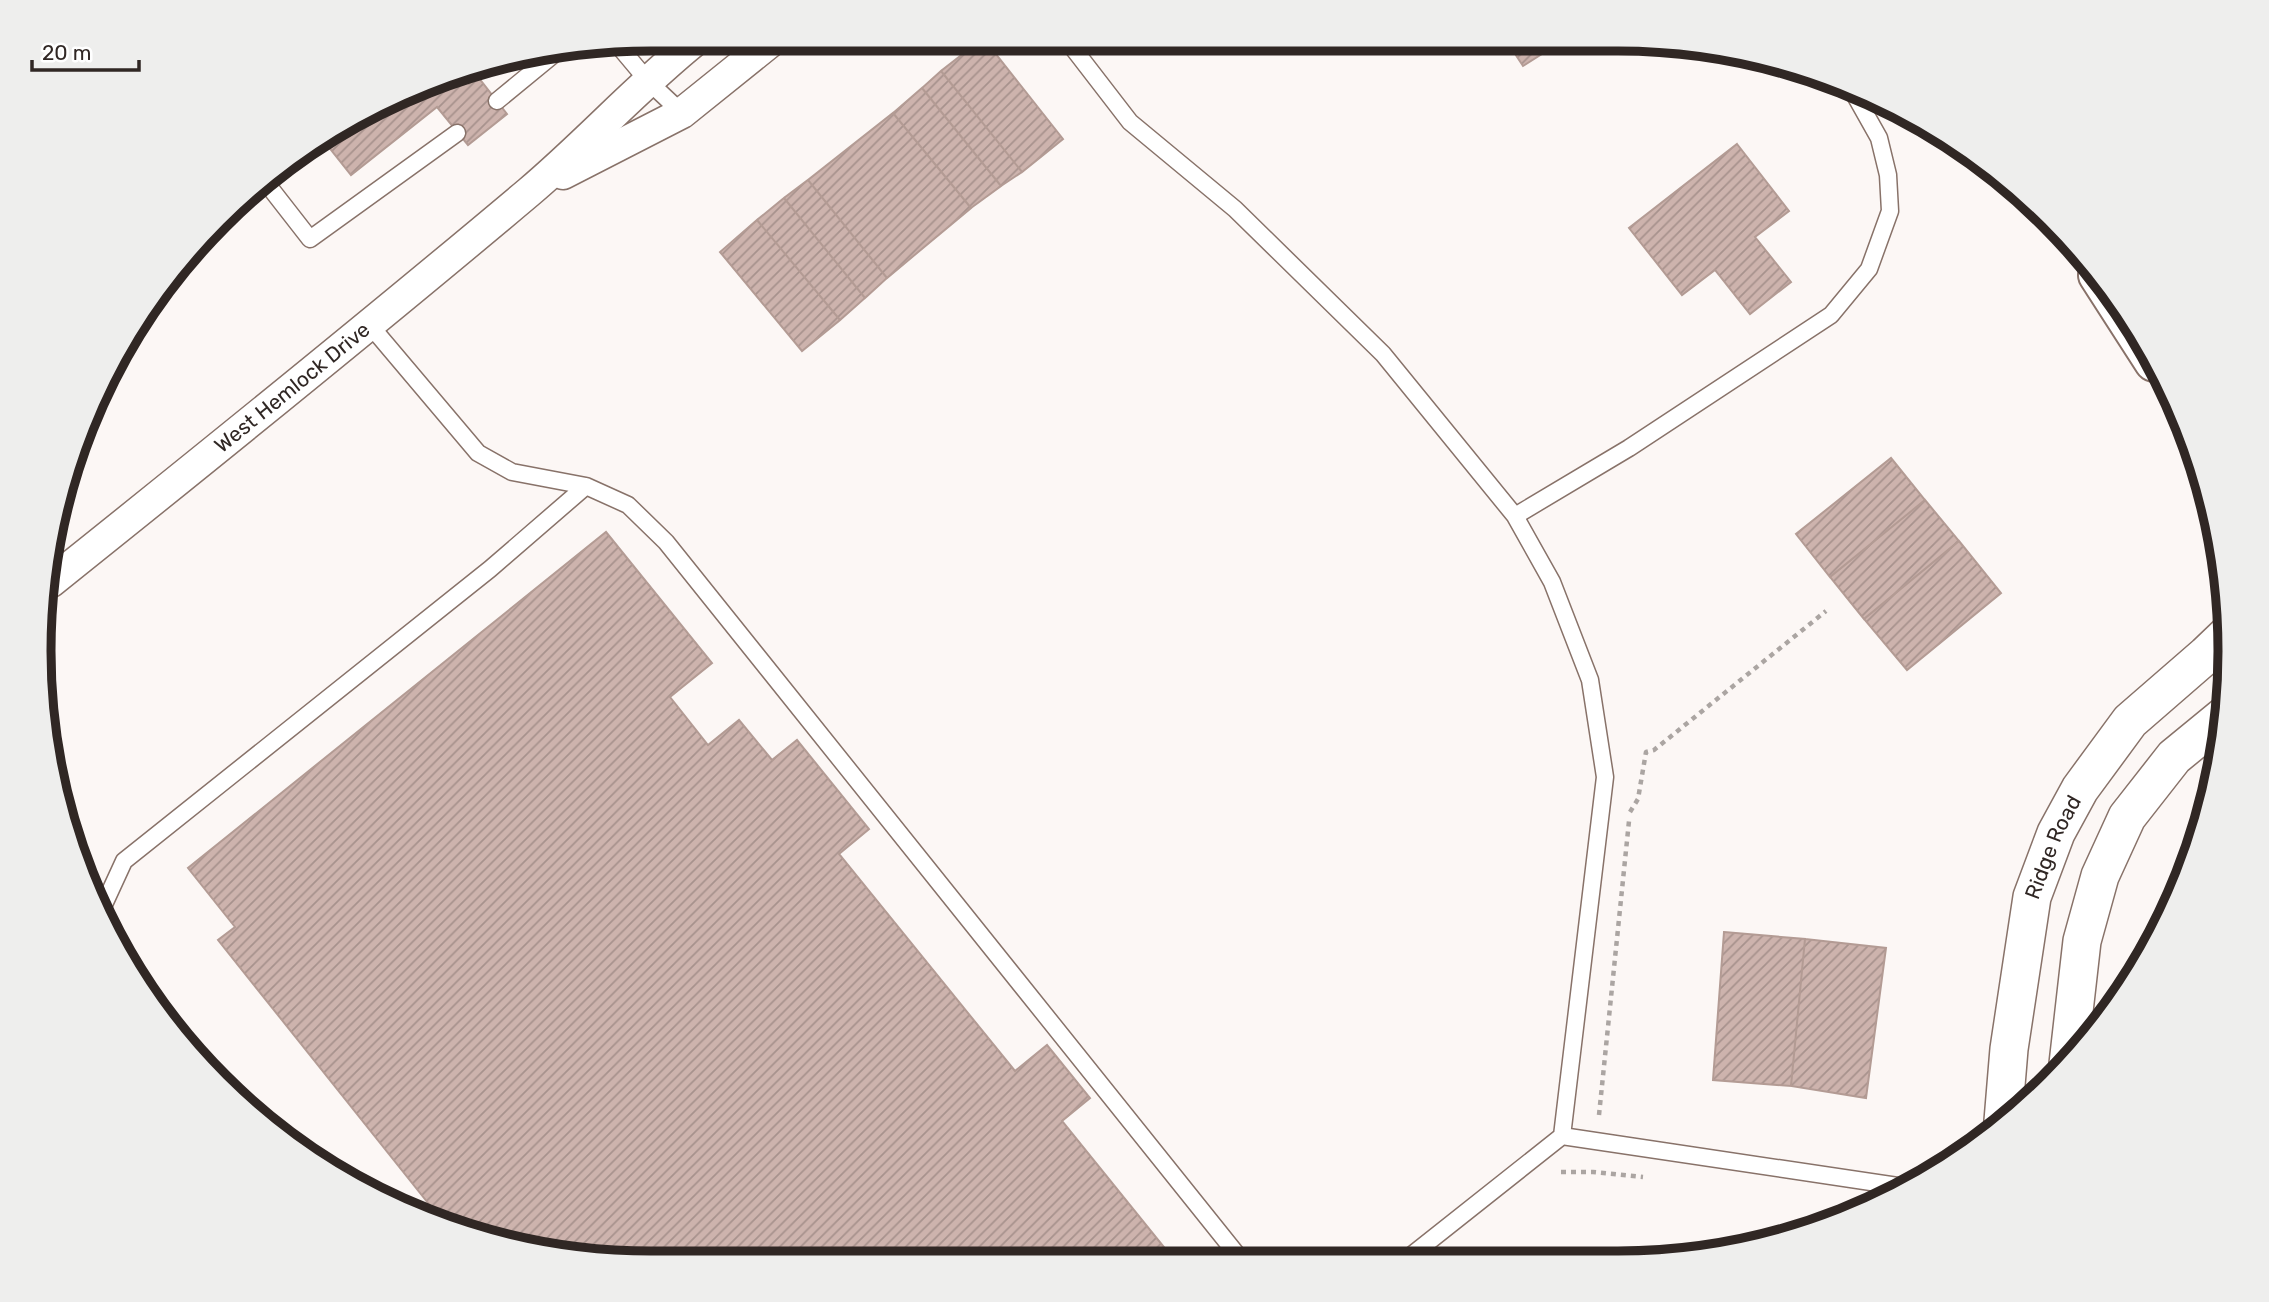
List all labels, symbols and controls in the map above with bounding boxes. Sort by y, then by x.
scale bar [32,28,138,72]
text: 20 m [42,40,91,65]
street label: West Hemlock Drive [209,316,375,458]
street label: Ridge Road [2019,791,2086,902]

